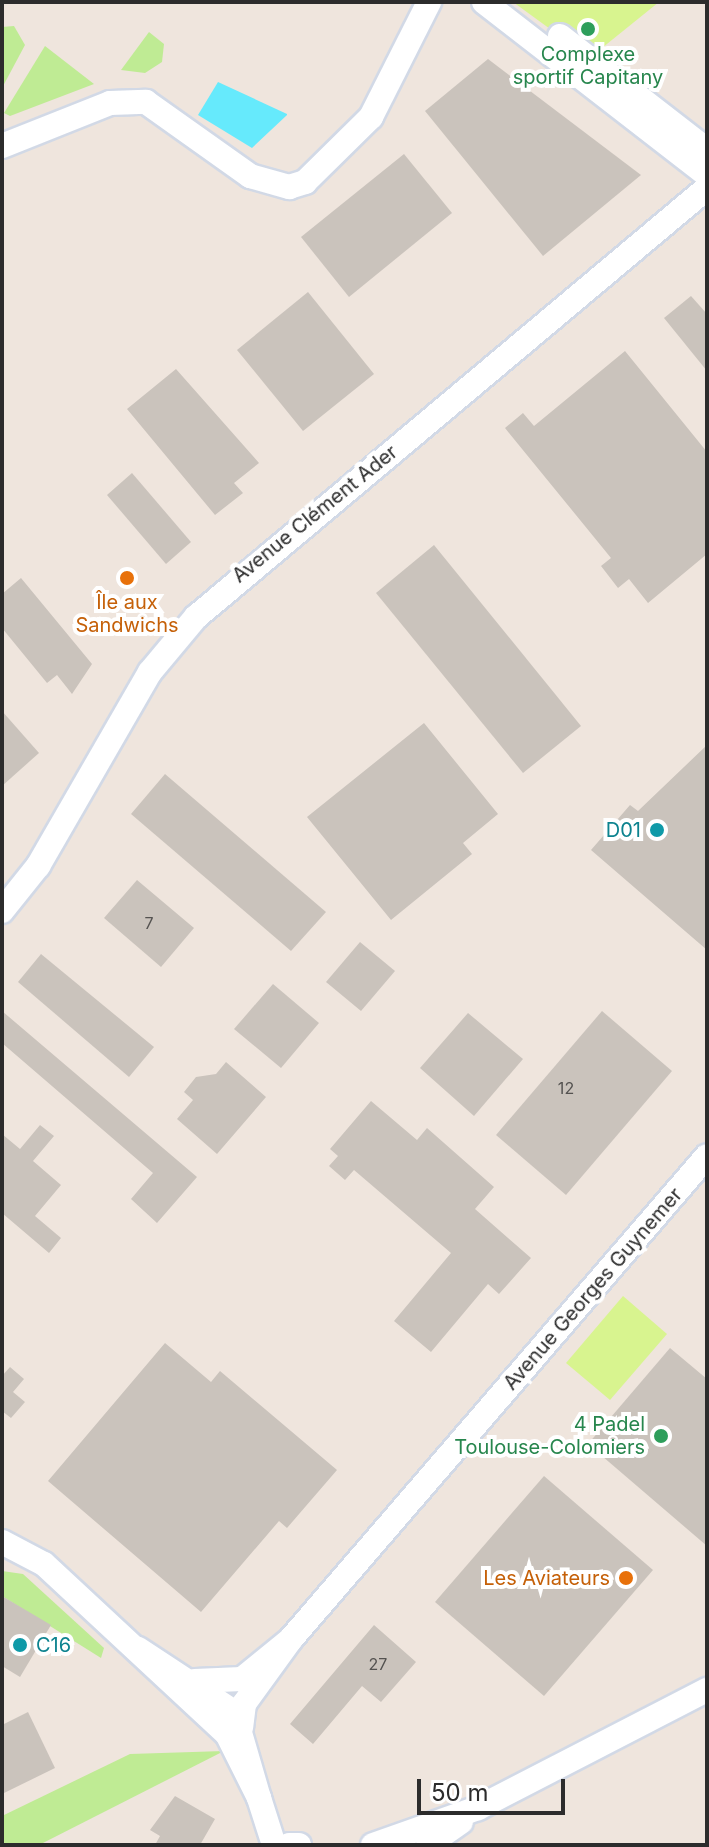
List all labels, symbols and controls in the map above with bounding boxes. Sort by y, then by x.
marker: Complexe sportif Capitany [579,20,597,38]
place label: Complexe sportif Capitany [513,42,663,89]
street label: Avenue Clément Ader [228,440,402,588]
marker: Île aux Sandwichs [118,569,136,587]
place label: Île aux Sandwichs [75,590,179,637]
place label: D01 [606,818,641,842]
marker: D01 [648,821,666,839]
house number: 7 [144,913,154,933]
house number: 12 [558,1078,574,1098]
street label: Avenue Georges Guynemer [499,1183,687,1395]
place label: 4 Padel Toulouse-Colomiers [454,1412,645,1459]
marker: 4 Padel Toulouse-Colomiers [652,1427,670,1445]
place label: Les Aviateurs [483,1566,610,1590]
marker: Les Aviateurs [617,1569,635,1587]
place label: C16 [36,1633,71,1657]
marker: C16 [11,1636,29,1654]
house number: 27 [369,1654,387,1674]
scale bar [421,1763,569,1813]
text: 50 m [431,1778,489,1807]

